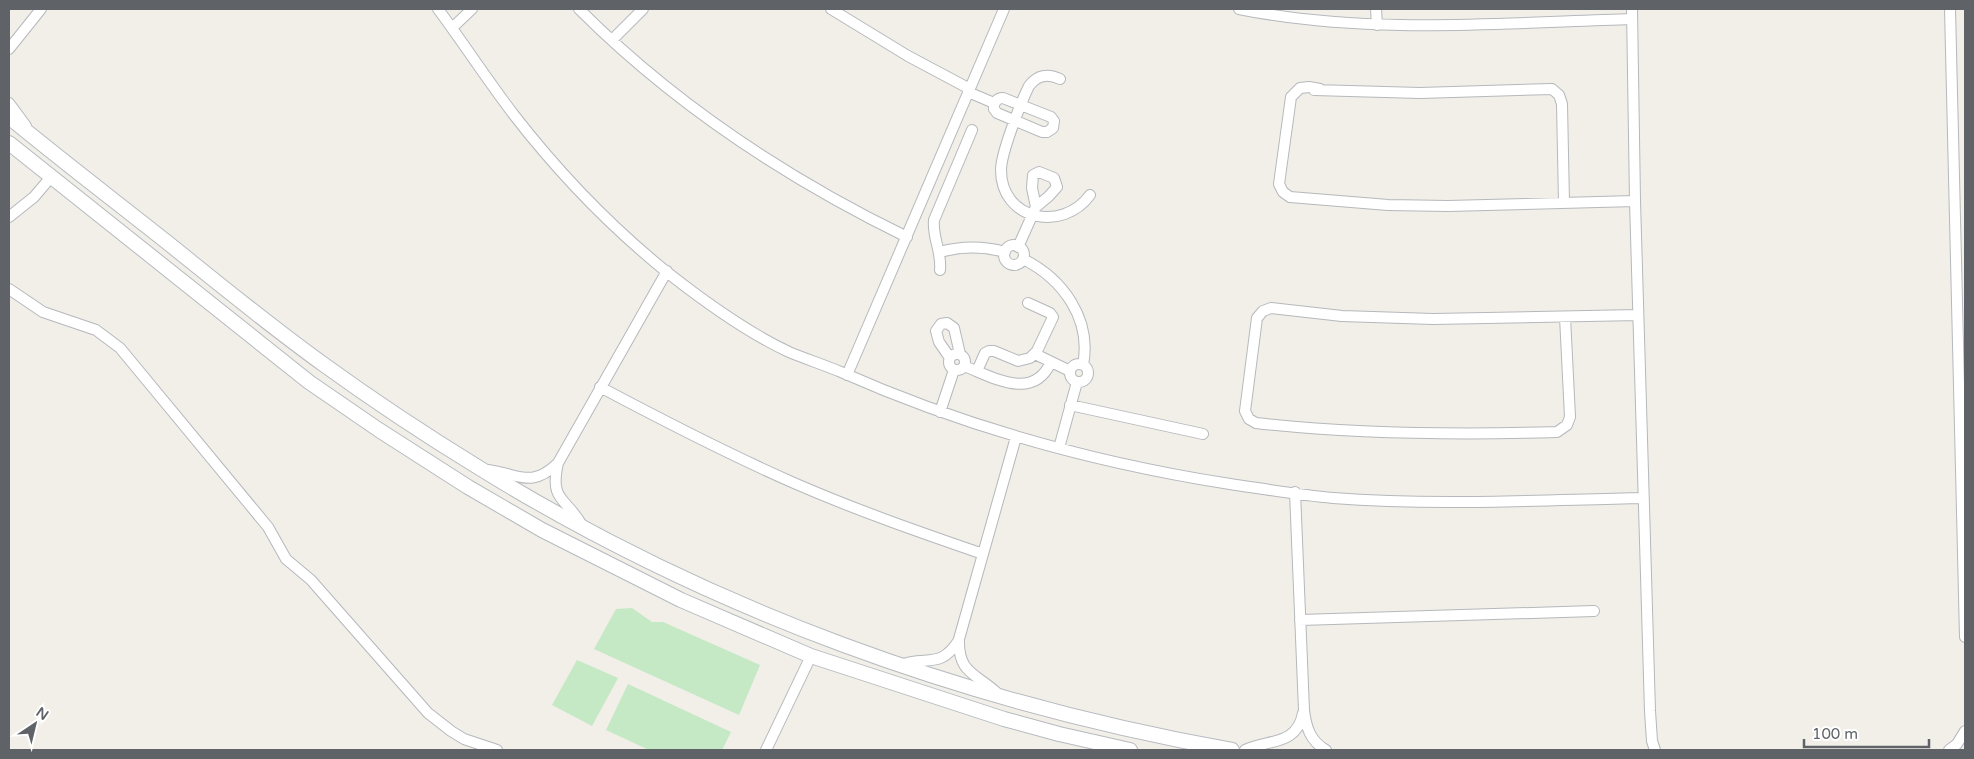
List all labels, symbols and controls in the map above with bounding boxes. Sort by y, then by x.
north arrow [10,699,60,749]
text: N [33,704,52,724]
scale bar [1804,716,1929,748]
text: 100 m [1812,725,1858,743]

